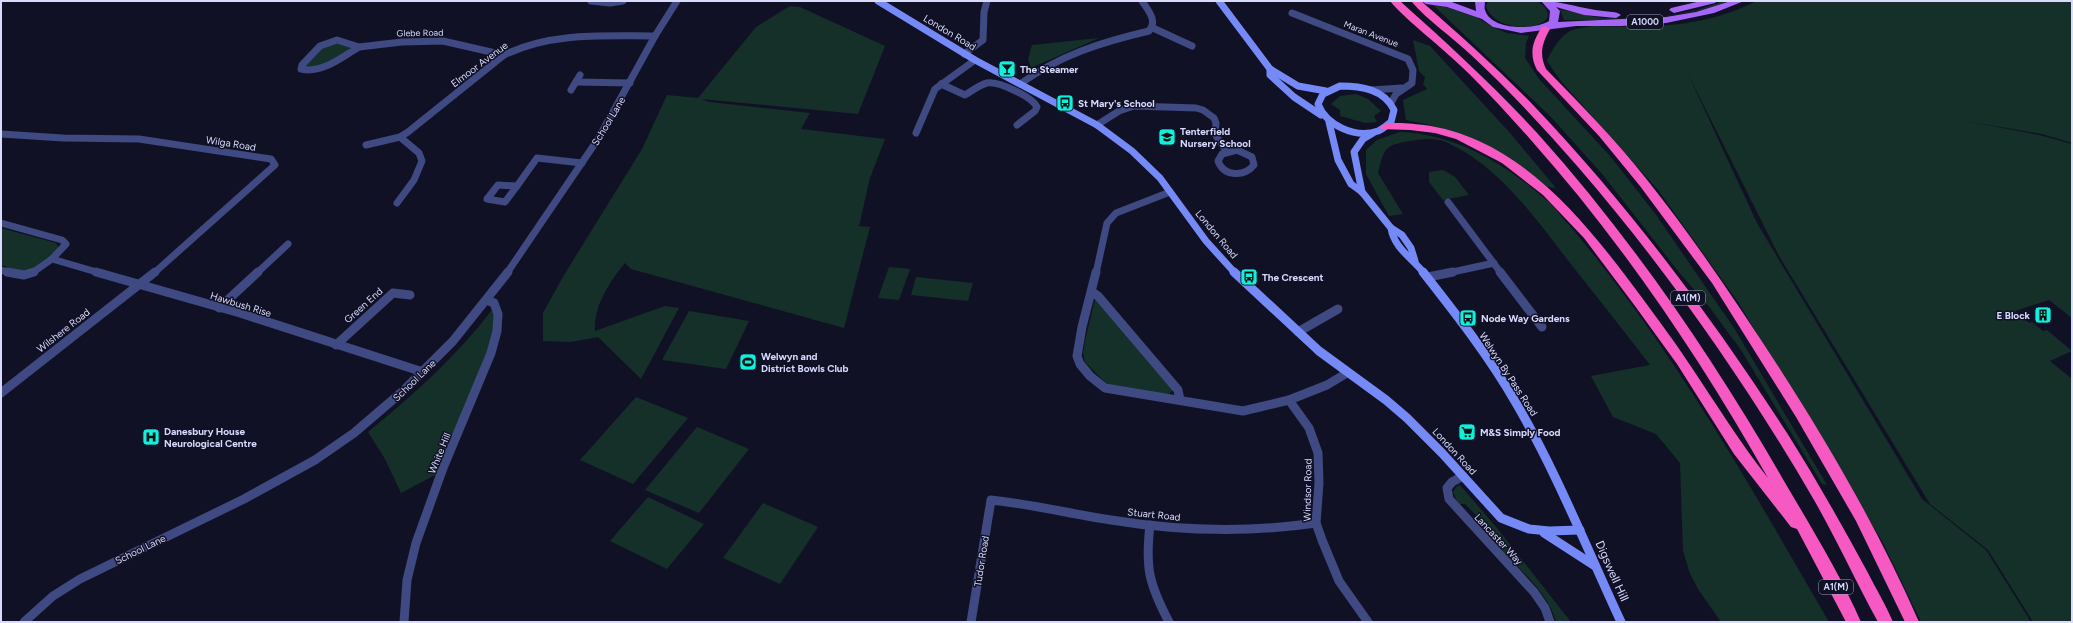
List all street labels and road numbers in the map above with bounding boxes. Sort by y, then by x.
street label: London Road [921,12,979,53]
road number: A1000 [1627,15,1663,29]
street label: Maran Avenue [1342,18,1400,49]
street label: Glebe Road [396,27,444,38]
street label: Elmoor Avenue [448,38,511,90]
street label: School Lane [589,94,628,148]
street label: Wilga Road [205,133,257,154]
street label: London Road [1193,207,1241,261]
street label: Green End [341,285,385,326]
street label: Hawbush Rise [209,289,273,320]
road number: A1(M) [1671,291,1705,305]
street label: Wilshere Road [34,305,93,355]
street label: Welwyn By Pass Road [1477,330,1541,419]
street label: School Lane [390,356,439,404]
street label: London Road [1430,425,1480,478]
street label: White Hill [425,431,454,476]
street label: Windsor Road [1300,458,1315,521]
street label: Stuart Road [1127,505,1181,524]
street label: Lancaster Way [1472,511,1526,568]
street label: School Lane [113,531,168,567]
street label: Tudor Road [971,535,992,587]
street label: Digswell Hill [1592,539,1632,603]
road number: A1(M) [1819,580,1853,594]

